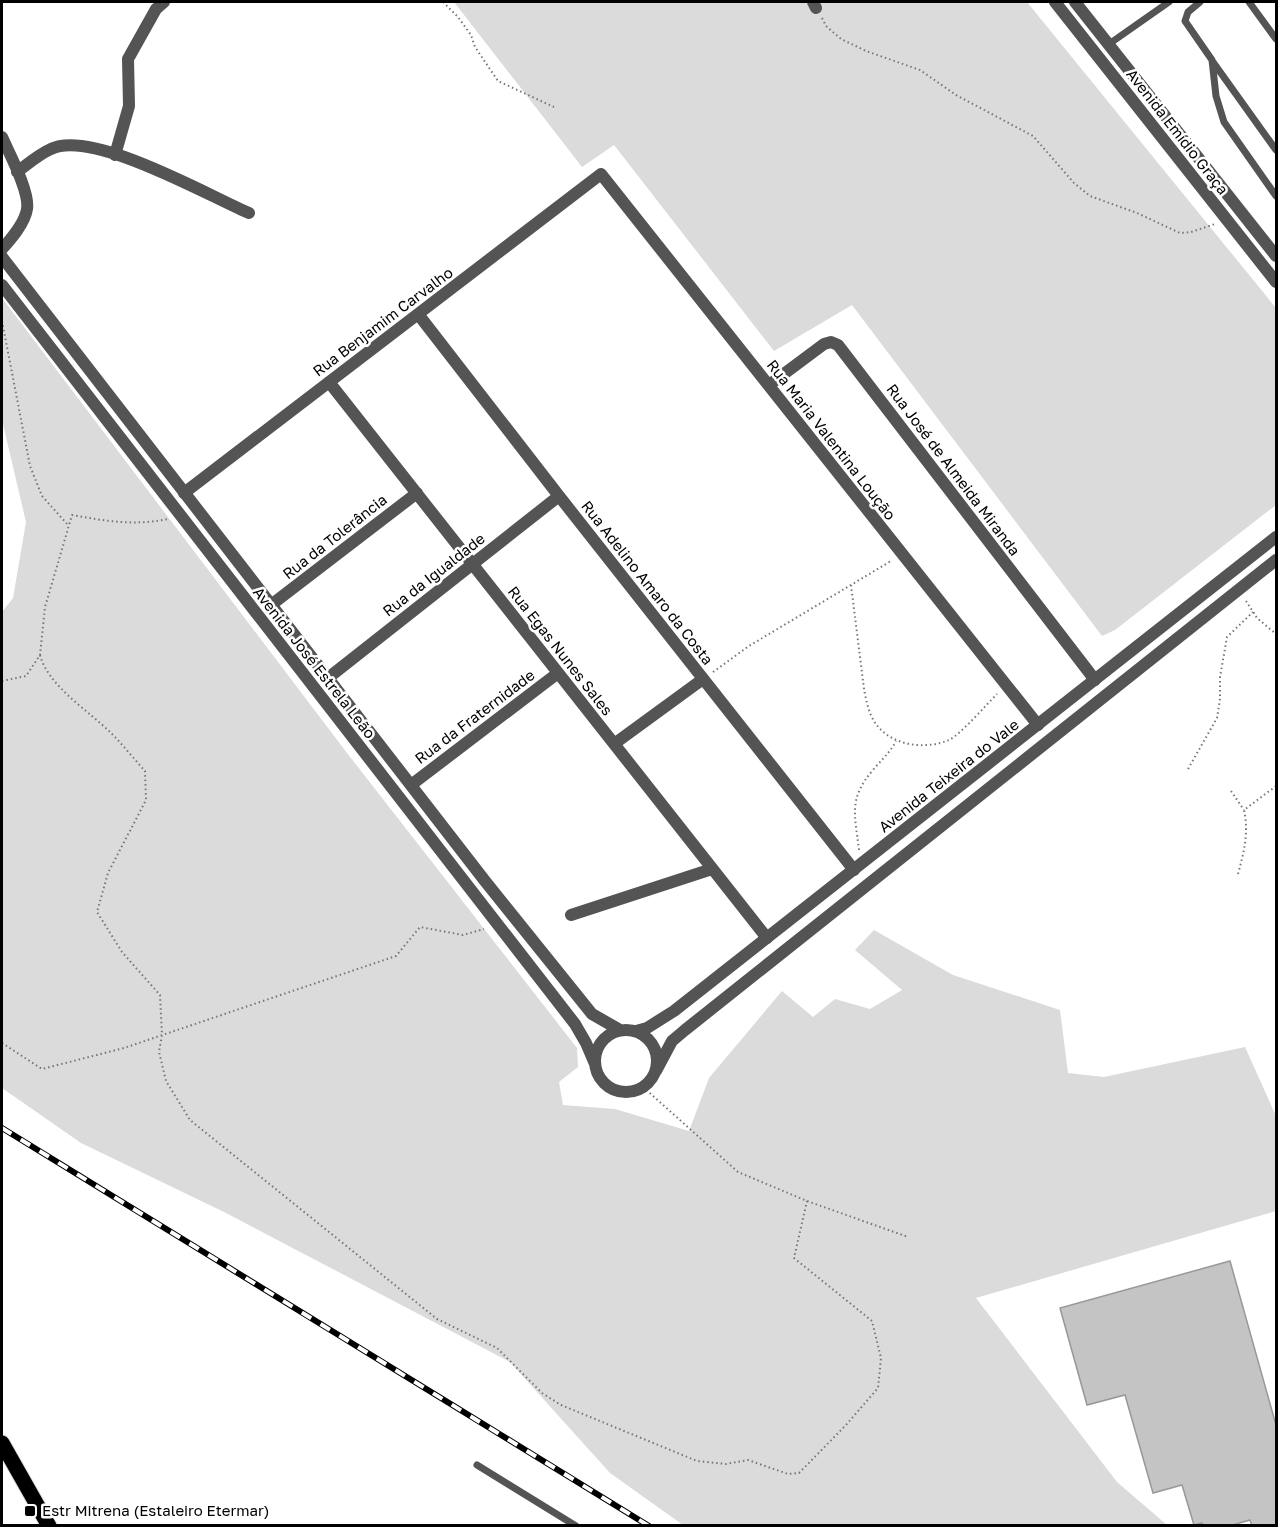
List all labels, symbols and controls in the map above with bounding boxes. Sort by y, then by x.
street label: Avenida Emídio Graça [1123,65,1232,198]
street label: Rua Benjamim Carvalho [309,263,456,380]
street label: Rua Maria Valentina Loução [764,356,900,523]
street label: Rua José de Almeida Miranda [883,380,1024,559]
street label: Rua da Tolerância [279,490,390,582]
street label: Rua Adelino Amaro da Costa [578,497,717,668]
street label: Rua da Igualdade [379,529,488,620]
street label: Rua Egas Nunes Sales [505,582,617,719]
street label: Avenida José Estrela Leão [250,583,380,742]
street label: Rua da Fraternidade [411,665,538,767]
street label: Avenida Teixeira do Vale [875,715,1022,836]
place label: Estr Mitrena (Estaleiro Etermar) [42,1501,270,1519]
marker: Estr Mitrena (Estaleiro Etermar) [23,1504,37,1518]

